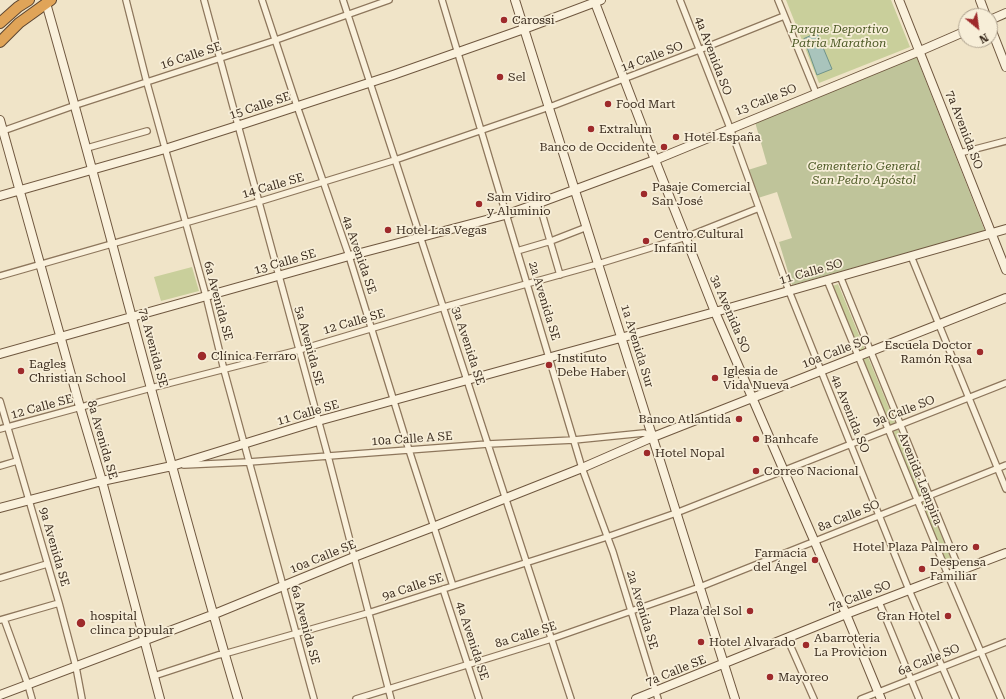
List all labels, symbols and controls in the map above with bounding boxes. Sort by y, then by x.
north arrow [958,8,998,48]
place label: Carossi [512,13,554,27]
marker: Carossi [499,15,509,25]
street label: 4a Avenida SO [691,15,735,97]
park label: Parque Deportivo Patria Marathon [790,22,888,50]
text: N [977,30,990,46]
street label: 16 Calle SE [158,39,224,73]
street label: 14 Calle SO [619,39,685,75]
place label: Sel [508,70,526,84]
marker: Sel [495,72,505,82]
street label: 13 Calle SO [733,81,799,119]
street label: 15 Calle SE [227,89,293,123]
street label: 7a Avenida SO [942,89,986,171]
place label: Food Mart [616,97,676,111]
marker: Food Mart [603,99,613,109]
place label: Extralum [599,122,652,136]
marker: Extralum [586,124,596,134]
place label: Hotel España [684,130,761,144]
marker: Hotel España [671,132,681,142]
place label: Banco de Occidente [540,140,656,154]
marker: Banco de Occidente [659,142,669,152]
park label: Cementerio General San Pedro Apóstol [808,159,920,187]
street label: 14 Calle SE [240,170,306,202]
place label: Pasaje Comercial San José [652,180,750,208]
marker: Pasaje Comercial San José [639,189,649,199]
place label: Sam Vidiro y Aluminio [487,190,551,218]
marker: Sam Vidiro y Aluminio [474,199,484,209]
street label: 4a Avenida SE [339,214,379,296]
place label: Hotel Las Vegas [396,223,487,237]
marker: Hotel Las Vegas [383,225,393,235]
place label: Centro Cultural Infantil [654,227,744,255]
marker: Centro Cultural Infantil [641,236,651,246]
street label: 13 Calle SE [252,246,318,278]
street label: 11 Calle SO [778,256,844,288]
street label: 6a Avenida SE [200,260,236,342]
street label: 2a Avenida SE [525,260,563,342]
street label: 3a Avenida SO [707,273,753,355]
street label: 1a Avenida Sur [618,303,656,389]
street label: 5a Avenida SE [291,305,327,387]
street label: 3a Avenida SE [449,305,487,387]
street label: 12 Calle SE [321,306,387,338]
street label: 7a Avenida SE [135,307,171,389]
street label: 10a Calle SO [800,332,872,372]
place label: Escuela Doctor Ramón Rosa [885,338,972,366]
marker: Escuela Doctor Ramón Rosa [975,347,985,357]
place label: Clínica Ferraro [211,349,297,363]
marker: Clínica Ferraro [196,350,208,362]
place label: Instituto Debe Haber [557,351,626,379]
place label: Eagles Christian School [29,357,126,385]
marker: Instituto Debe Haber [544,360,554,370]
place label: Iglesia de Vida Nueva [723,364,789,392]
marker: Eagles Christian School [16,366,26,376]
marker: Iglesia de Vida Nueva [710,373,720,383]
street label: 4a Avenida SO [828,373,872,455]
street label: 12 Calle SE [9,392,75,422]
street label: 9a Calle SO [871,393,937,429]
street label: 11 Calle SE [275,397,341,429]
street label: 8a Avenida SE [84,399,120,481]
place label: Banco Atlantida [638,412,731,426]
marker: Banco Atlantida [734,414,744,424]
street label: 10a Calle A SE [371,429,453,449]
street label: Avenida Lempira [895,431,945,527]
place label: Banhcafe [764,432,818,446]
marker: Banhcafe [751,434,761,444]
place label: Hotel Nopal [655,446,725,460]
marker: Hotel Nopal [642,448,652,458]
place label: Correo Nacional [764,464,858,478]
marker: Correo Nacional [751,466,761,476]
street label: 8a Calle SO [816,497,882,535]
street label: 9a Avenida SE [36,506,72,588]
street label: 10a Calle SE [288,537,358,577]
place label: Hotel Plaza Palmero [853,540,968,554]
marker: Hotel Plaza Palmero [971,542,981,552]
place label: Farmacia del Ángel [753,546,807,574]
marker: Farmacia del Ángel [810,555,820,565]
place label: Despensa Familiar [930,555,986,583]
marker: Despensa Familiar [917,564,927,574]
street label: 2a Avenida SE [623,569,661,651]
street label: 9a Calle SE [381,570,445,604]
street label: 7a Calle SO [827,578,893,614]
street label: 6a Avenida SE [287,584,323,666]
street label: 4a Avenida SE [453,600,491,682]
place label: Plaza del Sol [669,604,742,618]
marker: Plaza del Sol [745,606,755,616]
place label: hospital clinca popular [90,609,174,637]
place label: Gran Hotel [877,609,940,623]
marker: Gran Hotel [943,611,953,621]
marker: hospital clinca popular [75,617,87,629]
street label: 8a Calle SE [493,619,559,651]
place label: Abarroteria La Provicion [814,631,887,659]
place label: Hotel Alvarado [709,635,796,649]
marker: Hotel Alvarado [696,637,706,647]
marker: Abarroteria La Provicion [801,640,811,650]
street label: 6a Calle SO [896,641,962,679]
street label: 7a Calle SE [644,652,708,690]
place label: Mayoreo [778,670,829,684]
marker: Mayoreo [765,672,775,682]

